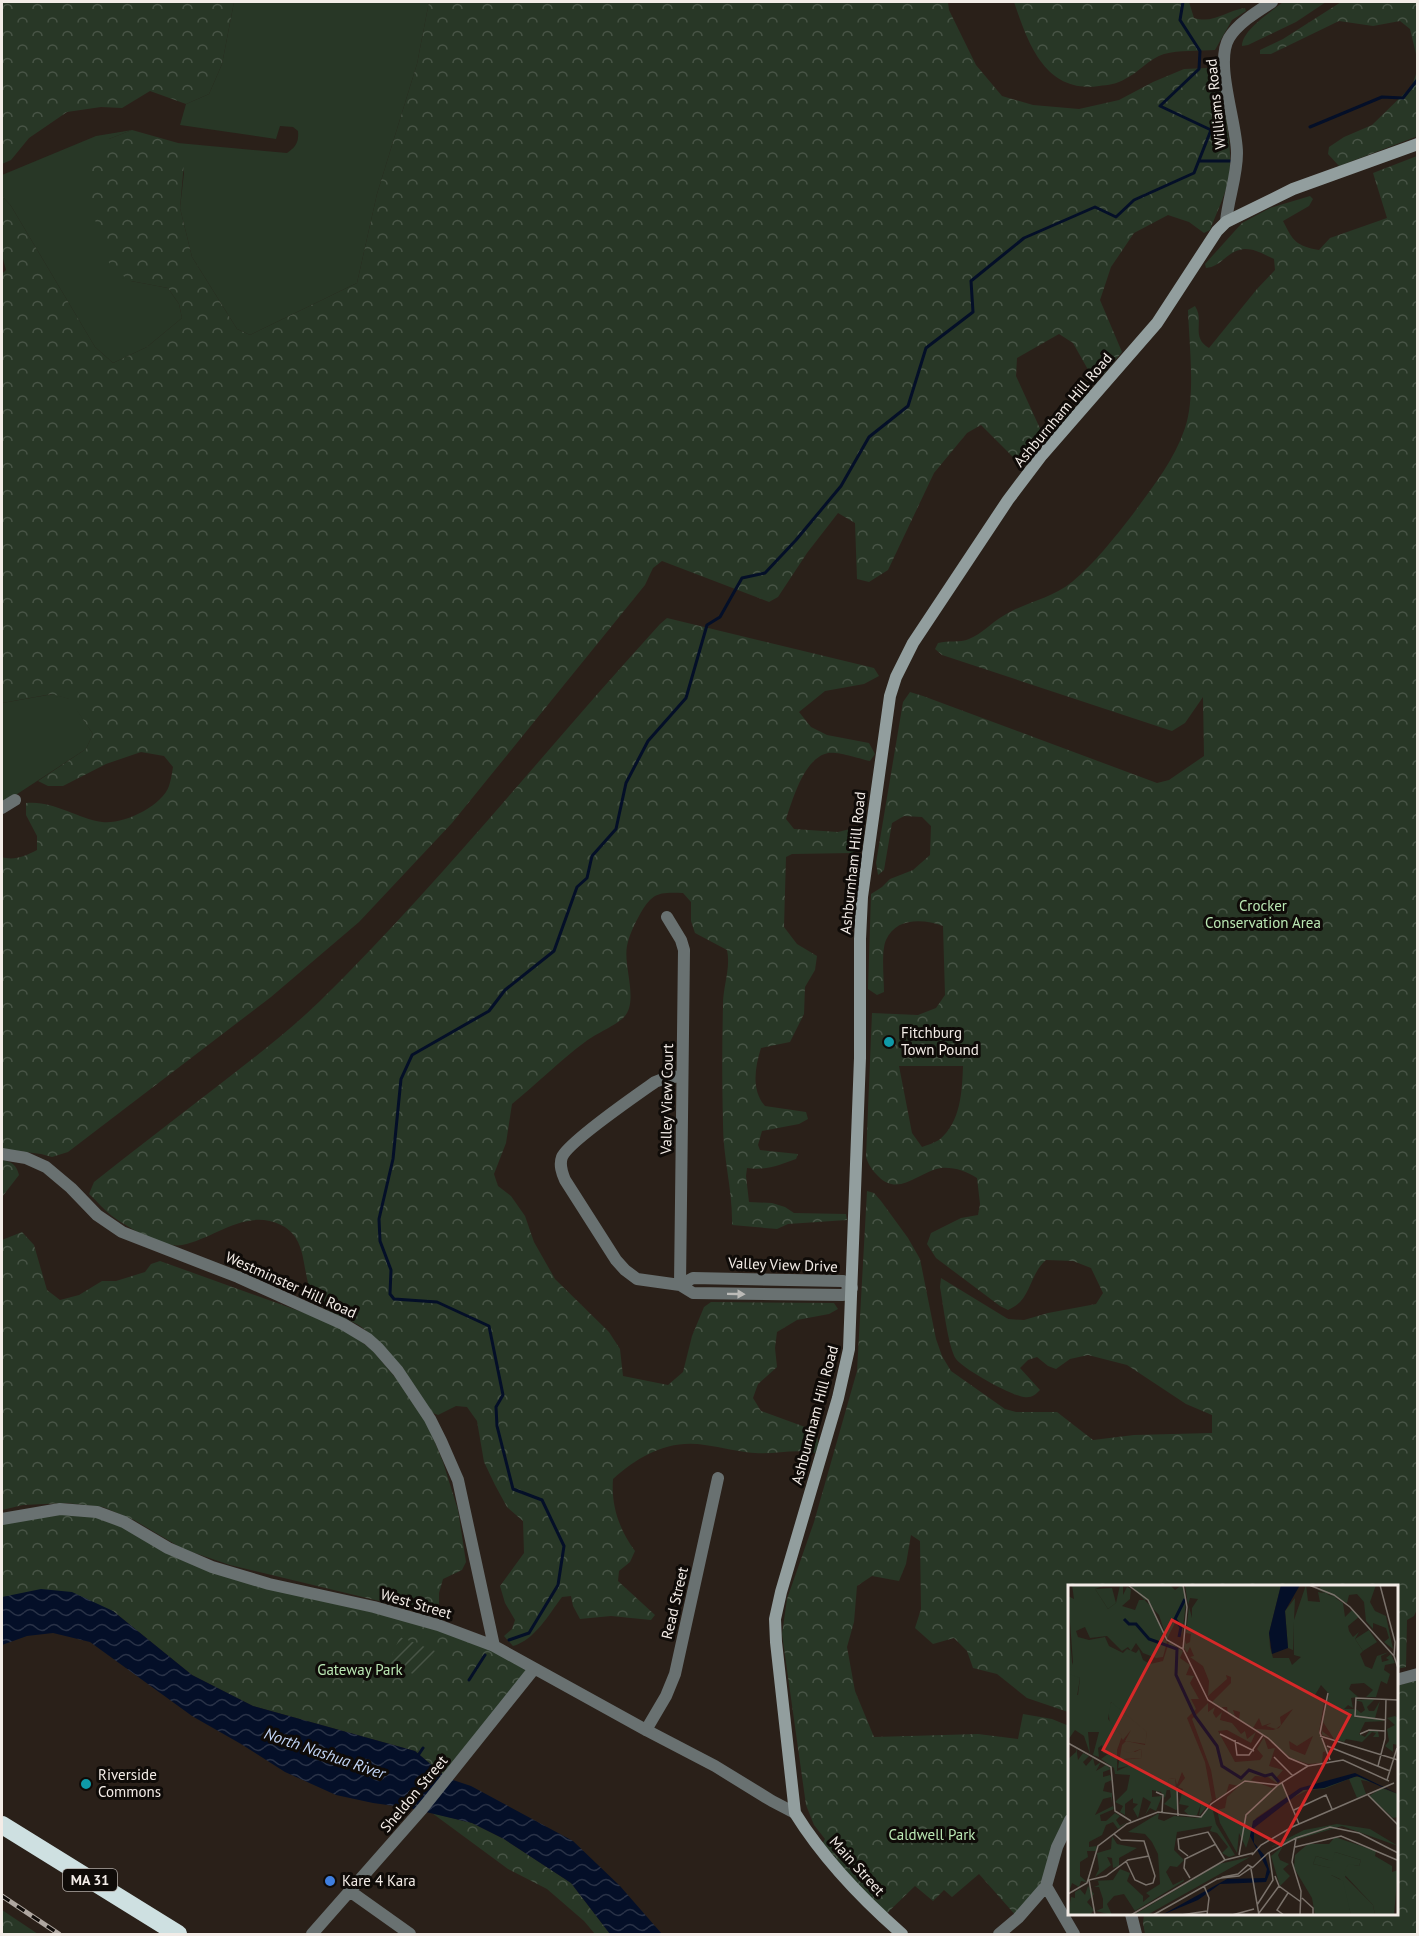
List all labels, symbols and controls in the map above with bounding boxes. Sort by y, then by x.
street label: Williams Road [1201,58,1230,150]
street label: Ashburnham Hill Road [1009,349,1116,471]
street label: Ashburnham Hill Road [836,791,869,935]
park label: Crocker Conservation Area [1205,896,1321,932]
place label: Fitchburg Town Pound [901,1023,979,1059]
marker: Fitchburg Town Pound [882,1035,896,1049]
street label: Valley View Court [656,1043,677,1156]
street label: Westminster Hill Road [223,1247,360,1322]
street label: Valley View Drive [727,1253,838,1276]
one-way arrow [726,1289,745,1298]
street label: Ashburnham Hill Road [787,1343,842,1487]
street label: Read Street [657,1565,692,1641]
street label: West Street [378,1584,454,1623]
inset map [1068,1585,1398,1915]
park label: Gateway Park [317,1660,404,1679]
water label: North Nashua River [262,1723,390,1784]
street label: Sheldon Street [376,1751,451,1836]
place label: Riverside Commons [98,1765,161,1801]
marker: Riverside Commons [79,1777,93,1791]
park label: Caldwell Park [888,1825,976,1844]
street label: Main Street [826,1832,889,1899]
road number: MA 31 [63,1869,117,1891]
place label: Kare 4 Kara [342,1871,416,1890]
marker: Kare 4 Kara [323,1874,337,1888]

